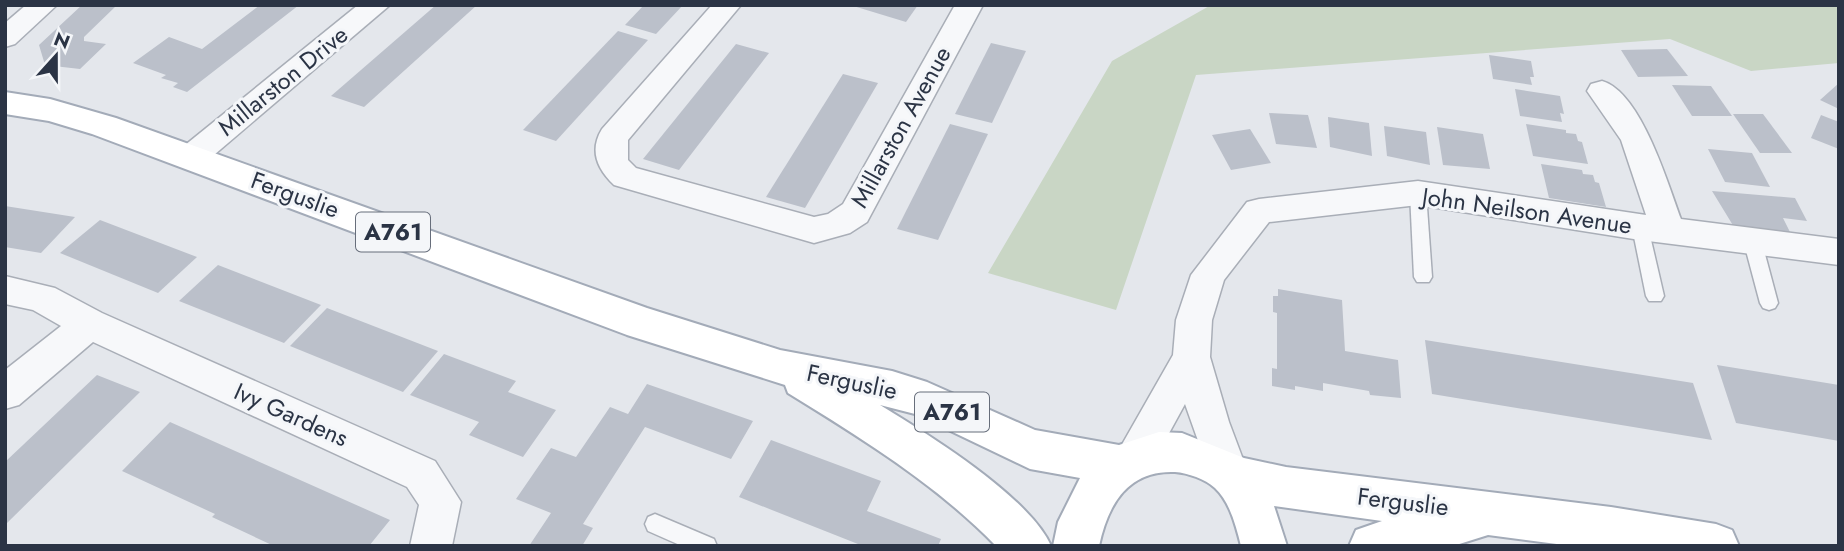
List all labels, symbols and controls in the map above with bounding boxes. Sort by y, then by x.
street label: Millarston Drive [210,17,355,144]
north arrow [21,21,91,91]
text: N [50,25,74,56]
street label: Millarston Avenue [842,40,959,214]
street label: Ferguslie [246,162,344,227]
street label: John Neilson Avenue [1417,178,1634,243]
road number: A761 [356,213,430,252]
street label: Ferguslie [804,355,901,408]
street label: Ivy Gardens [229,374,354,455]
road number: A761 [915,392,989,432]
street label: Ferguslie [1355,479,1451,524]

